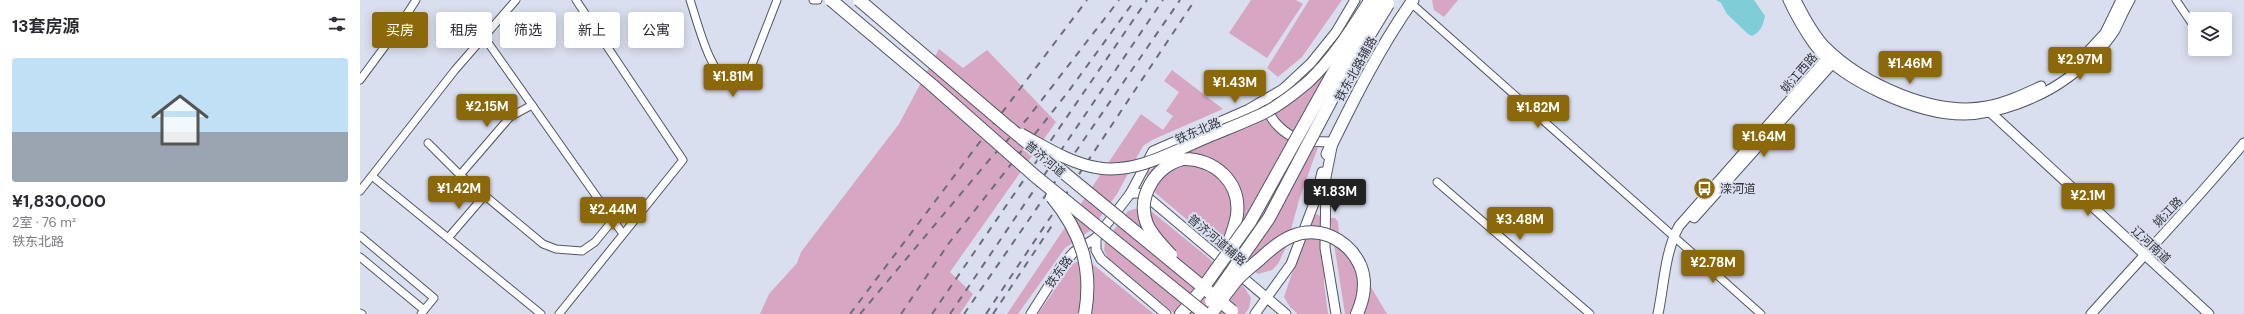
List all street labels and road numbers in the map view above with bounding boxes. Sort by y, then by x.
street label: 铁东北路辅路 [1332,34,1380,104]
street label: 姚江西路 [1777,50,1821,96]
street label: 铁东北路 [1173,114,1223,148]
street label: 普济河道 [1021,137,1069,181]
street label: 姚江路 [2150,193,2186,231]
street label: 普济河道辅路 [1184,211,1250,269]
street label: 辽河南道 [2128,223,2174,267]
street label: 铁东路 [1042,253,1076,291]

